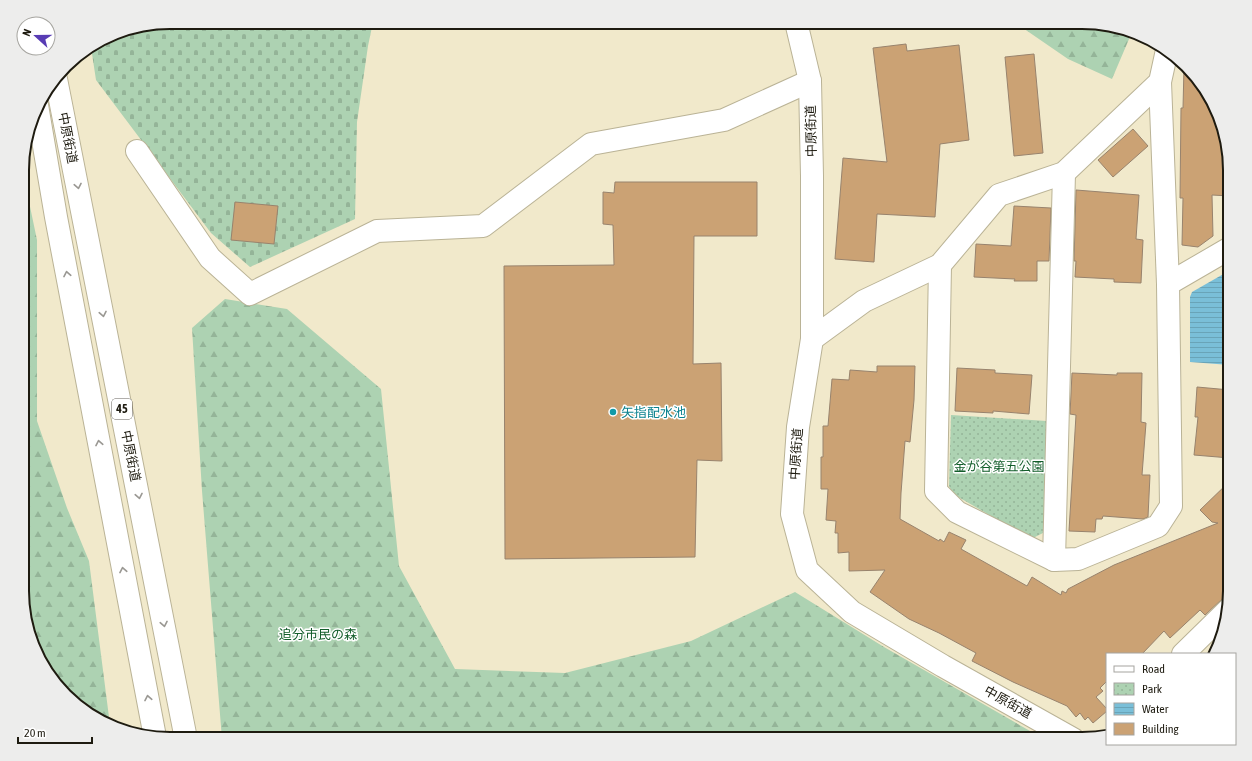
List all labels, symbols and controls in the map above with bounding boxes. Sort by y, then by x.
north arrow [16,16,56,56]
text: N [20,27,33,38]
street label: 中原街道 [803,105,819,157]
street label: 中原街道 [56,111,80,165]
one-way arrow [73,183,81,189]
one-way arrow [63,271,71,277]
one-way arrow [98,310,107,317]
road number: 45 [112,399,132,419]
place label: 矢指配水池 [621,405,686,420]
marker: 矢指配水池 [608,407,618,417]
street label: 中原街道 [787,428,805,480]
street label: 中原街道 [119,429,143,483]
one-way arrow [95,440,104,446]
park label: 金が谷第五公園 [953,459,1045,474]
one-way arrow [134,493,143,499]
one-way arrow [120,567,128,574]
one-way arrow [160,620,168,627]
park label: 追分市民の森 [279,627,357,642]
legend [1106,653,1236,745]
text: Road [1142,662,1165,676]
text: Park [1142,682,1163,696]
street label: 中原街道 [982,683,1034,721]
one-way arrow [144,695,152,701]
text: Water [1142,702,1169,716]
scale bar [18,719,92,745]
text: Building [1142,722,1180,736]
text: 20 m [24,726,46,740]

